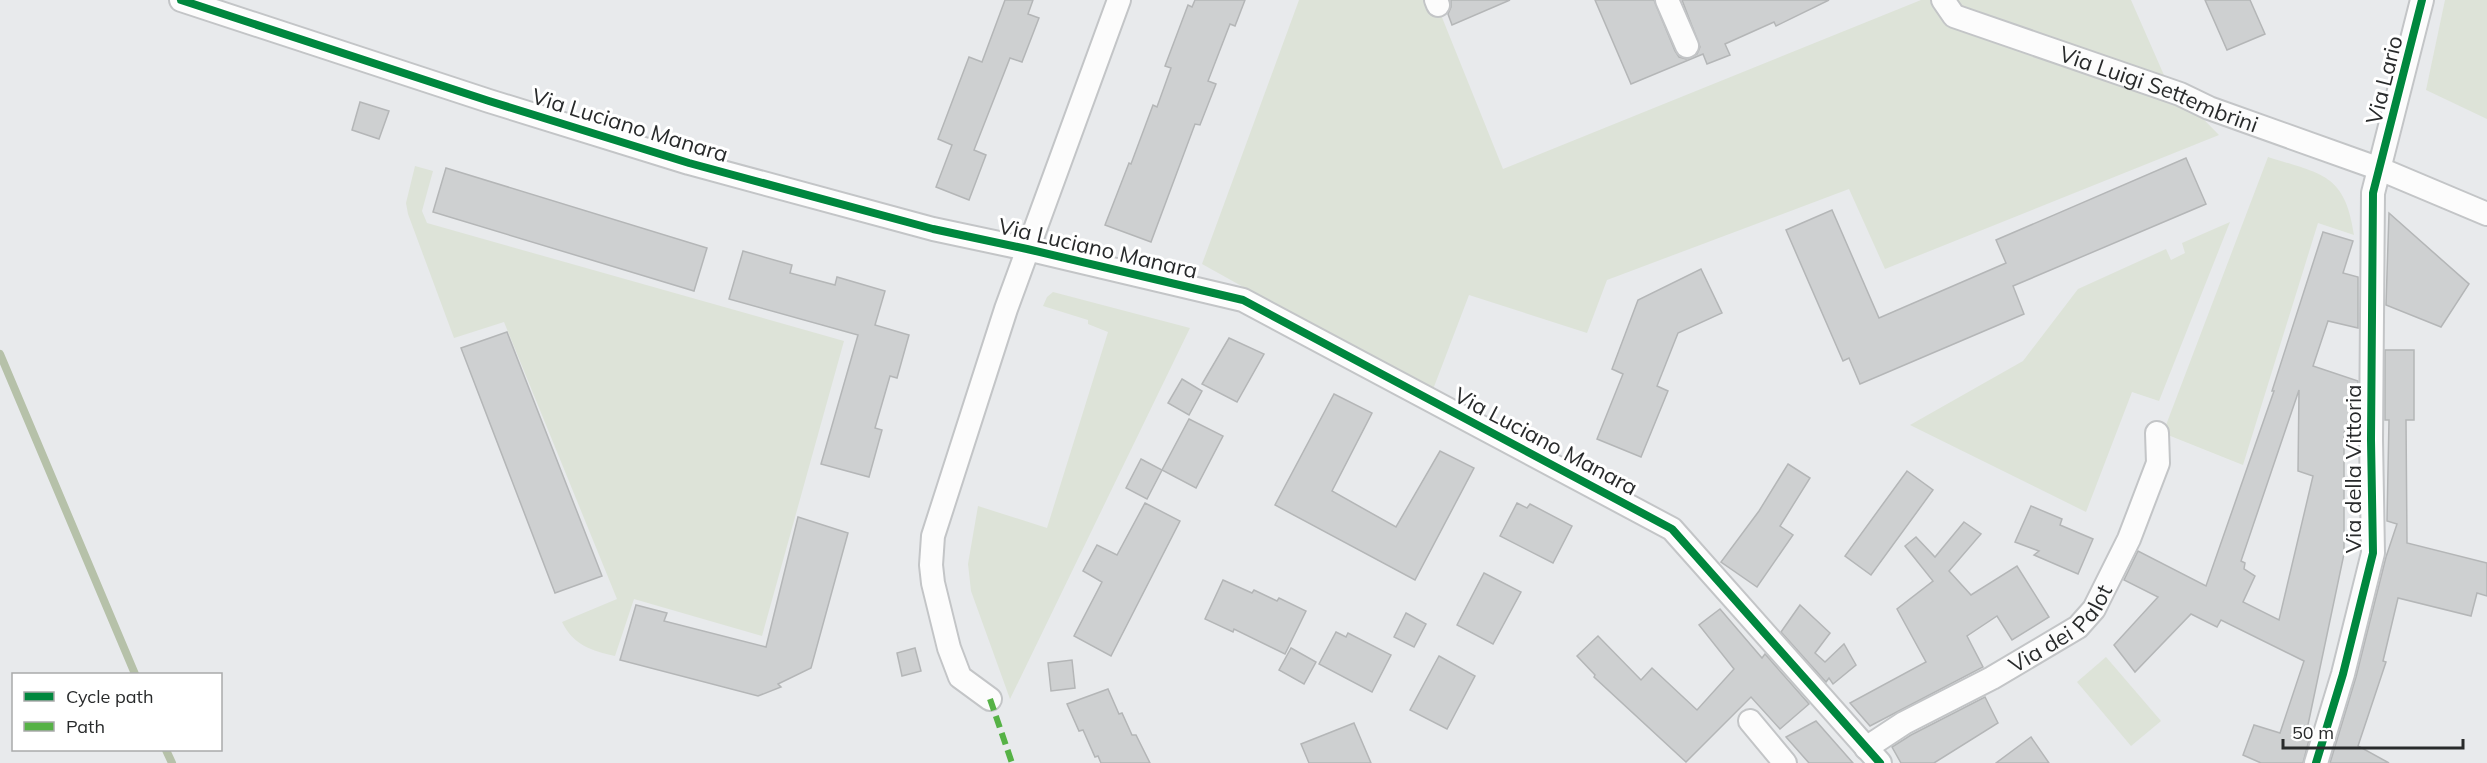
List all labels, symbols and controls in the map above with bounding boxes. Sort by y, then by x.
street label: Via Lario [2359,33,2409,127]
street label: Via Luigi Settembrini [2056,39,2262,138]
street label: Via Luciano Manara [528,82,732,168]
street label: Via Luciano Manara [996,211,1200,285]
street label: Via Luciano Manara [1449,381,1643,501]
street label: Via della Vittoria [2339,385,2367,553]
street label: Via dei Palot [2003,580,2118,679]
legend [12,673,222,751]
text: Cycle path [66,685,153,708]
scale bar [2283,712,2463,750]
text: Path [66,715,105,738]
text: 50 m [2292,721,2334,744]

